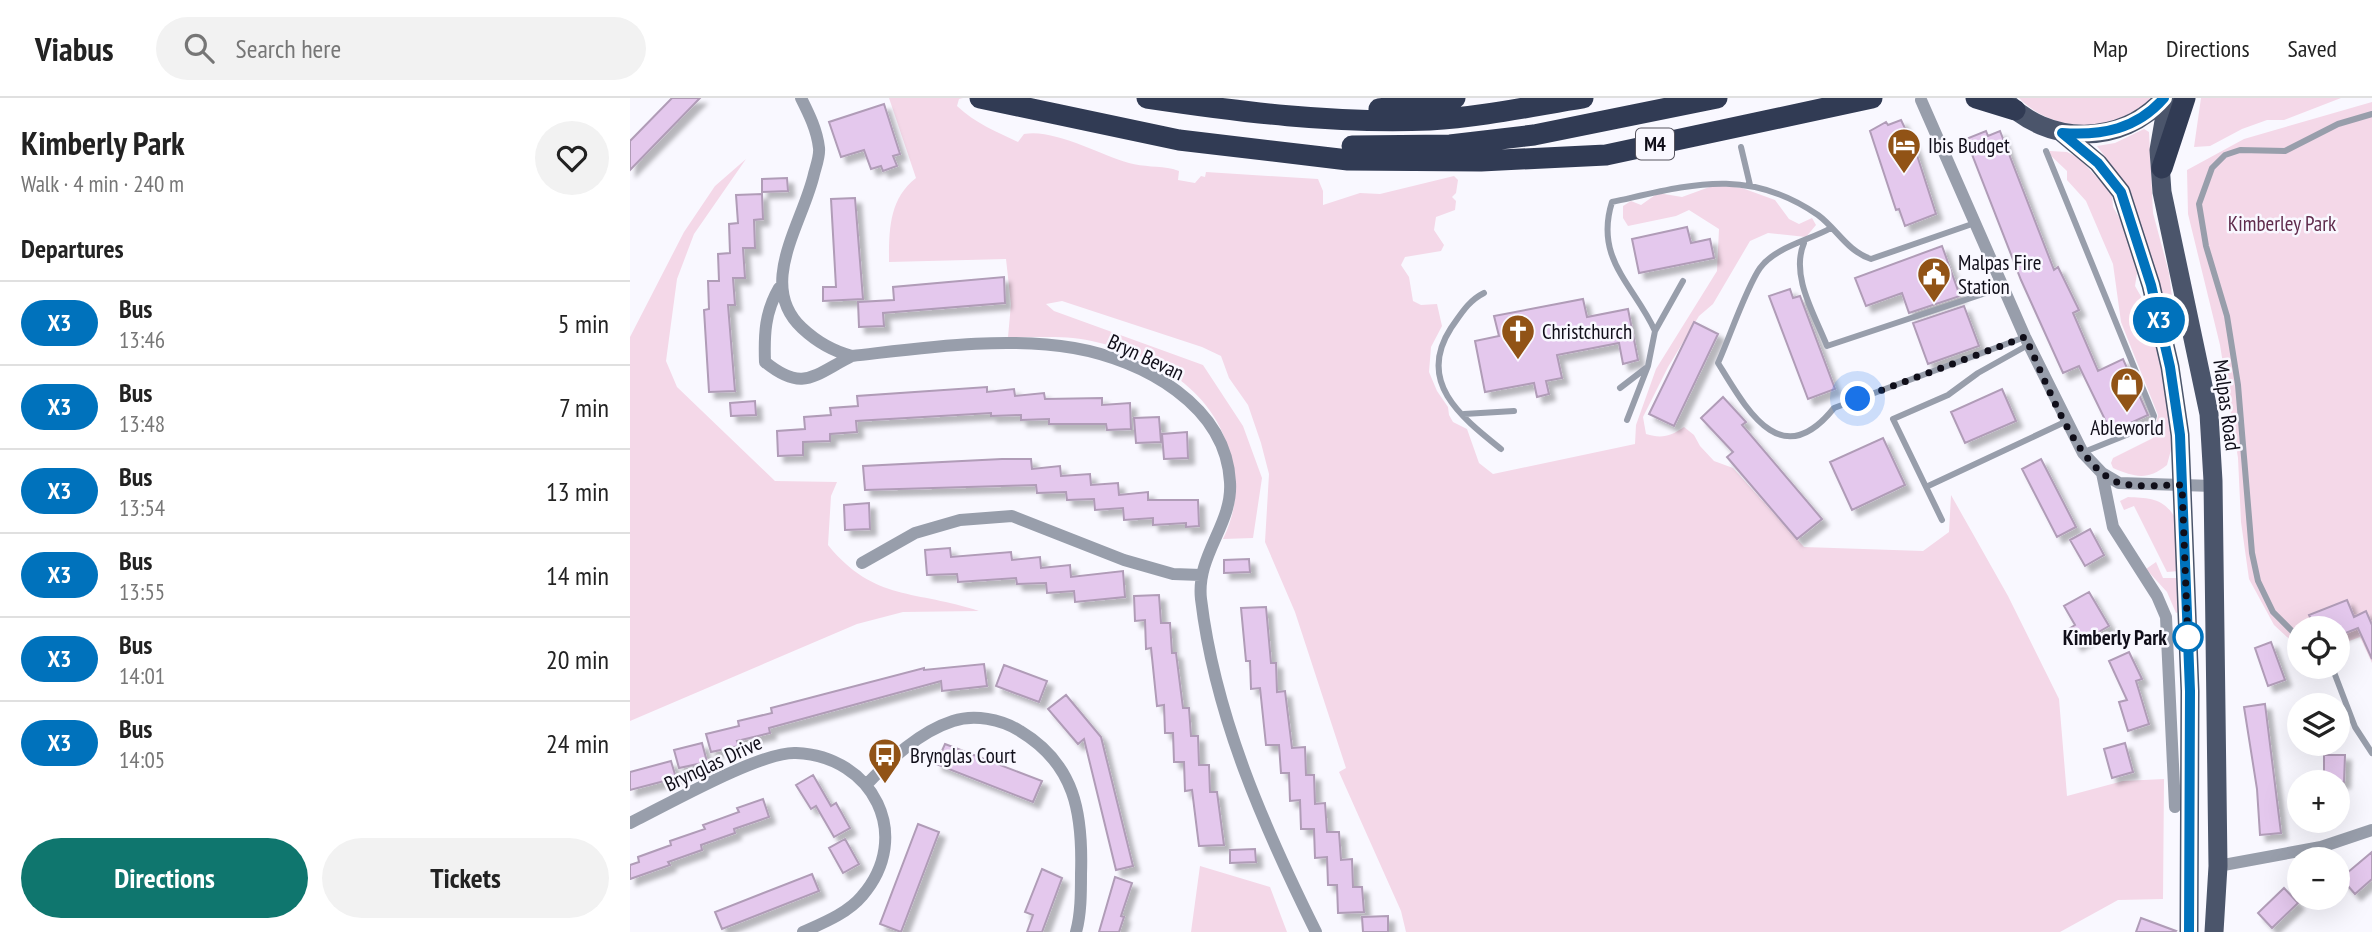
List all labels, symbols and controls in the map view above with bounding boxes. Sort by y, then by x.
search box [156,17,646,80]
text: Viabus [35,27,114,70]
icon: search [180,29,218,67]
text: Search here [236,32,341,65]
text: Map [2093,33,2128,64]
text: Directions [2166,33,2250,64]
text: Saved [2288,33,2337,64]
text: Kimberly Park [21,121,185,164]
button: heart [535,121,609,195]
hotel icon: Ibis Budget [1885,126,1923,175]
road number: M4 [1636,128,1674,159]
place label: Ibis Budget [1928,132,2010,159]
text: Walk · 4 min · 240 m [21,169,184,198]
park label: Kimberley Park [2228,210,2336,237]
text: Departures [21,232,124,265]
place label: Malpas Fire Station [1958,249,2041,300]
public building icon: Malpas Fire Station [1915,255,1953,304]
text: Bus [119,292,152,325]
line badge: X3 [2128,297,2190,343]
text: X3 [2147,304,2171,335]
text: X3 [47,307,72,338]
text: 5 min [558,307,609,340]
church icon: Christchurch [1499,312,1537,361]
place label: Christchurch [1542,318,1632,345]
text: 13:46 [119,325,165,354]
street label: Bryn Bevan [1104,328,1188,386]
street label: Malpas Road [2207,358,2247,452]
shop icon: Ableworld [2108,365,2146,414]
text: Bus [119,376,152,409]
your location [1840,381,1875,416]
text: X3 [47,391,72,422]
text: 7 min [559,391,609,424]
text: 13:48 [119,409,165,438]
place label: Ableworld [2090,414,2164,441]
text: Bus [119,460,152,493]
text: X3 [47,475,72,506]
text: 13 min [546,475,609,508]
text: 13:54 [119,493,165,522]
text: Bus [119,544,152,577]
text: X3 [47,559,72,590]
text: 14 min [546,559,609,592]
text: 13:55 [119,577,165,606]
map controls [2287,616,2350,910]
button: locate [2287,616,2350,679]
marker: Kimberly Park [2173,622,2203,652]
place label: Kimberly Park [2063,624,2167,651]
text: Bus [119,628,152,661]
text: X3 [47,643,72,674]
text: 20 min [546,643,609,676]
text: 14:01 [119,661,165,690]
button: layers [2287,693,2350,756]
text: Bus [119,712,152,745]
text: X3 [47,727,72,758]
text: 24 min [546,727,609,760]
street label: Brynglas Drive [660,729,766,797]
bus stop icon: Brynglas Court [866,736,904,785]
place label: Brynglas Court [910,742,1016,769]
text: 14:05 [119,745,165,774]
button: + [2287,770,2350,833]
button: Directions [21,838,308,918]
button: Tickets [322,838,609,918]
button: − [2287,847,2350,910]

